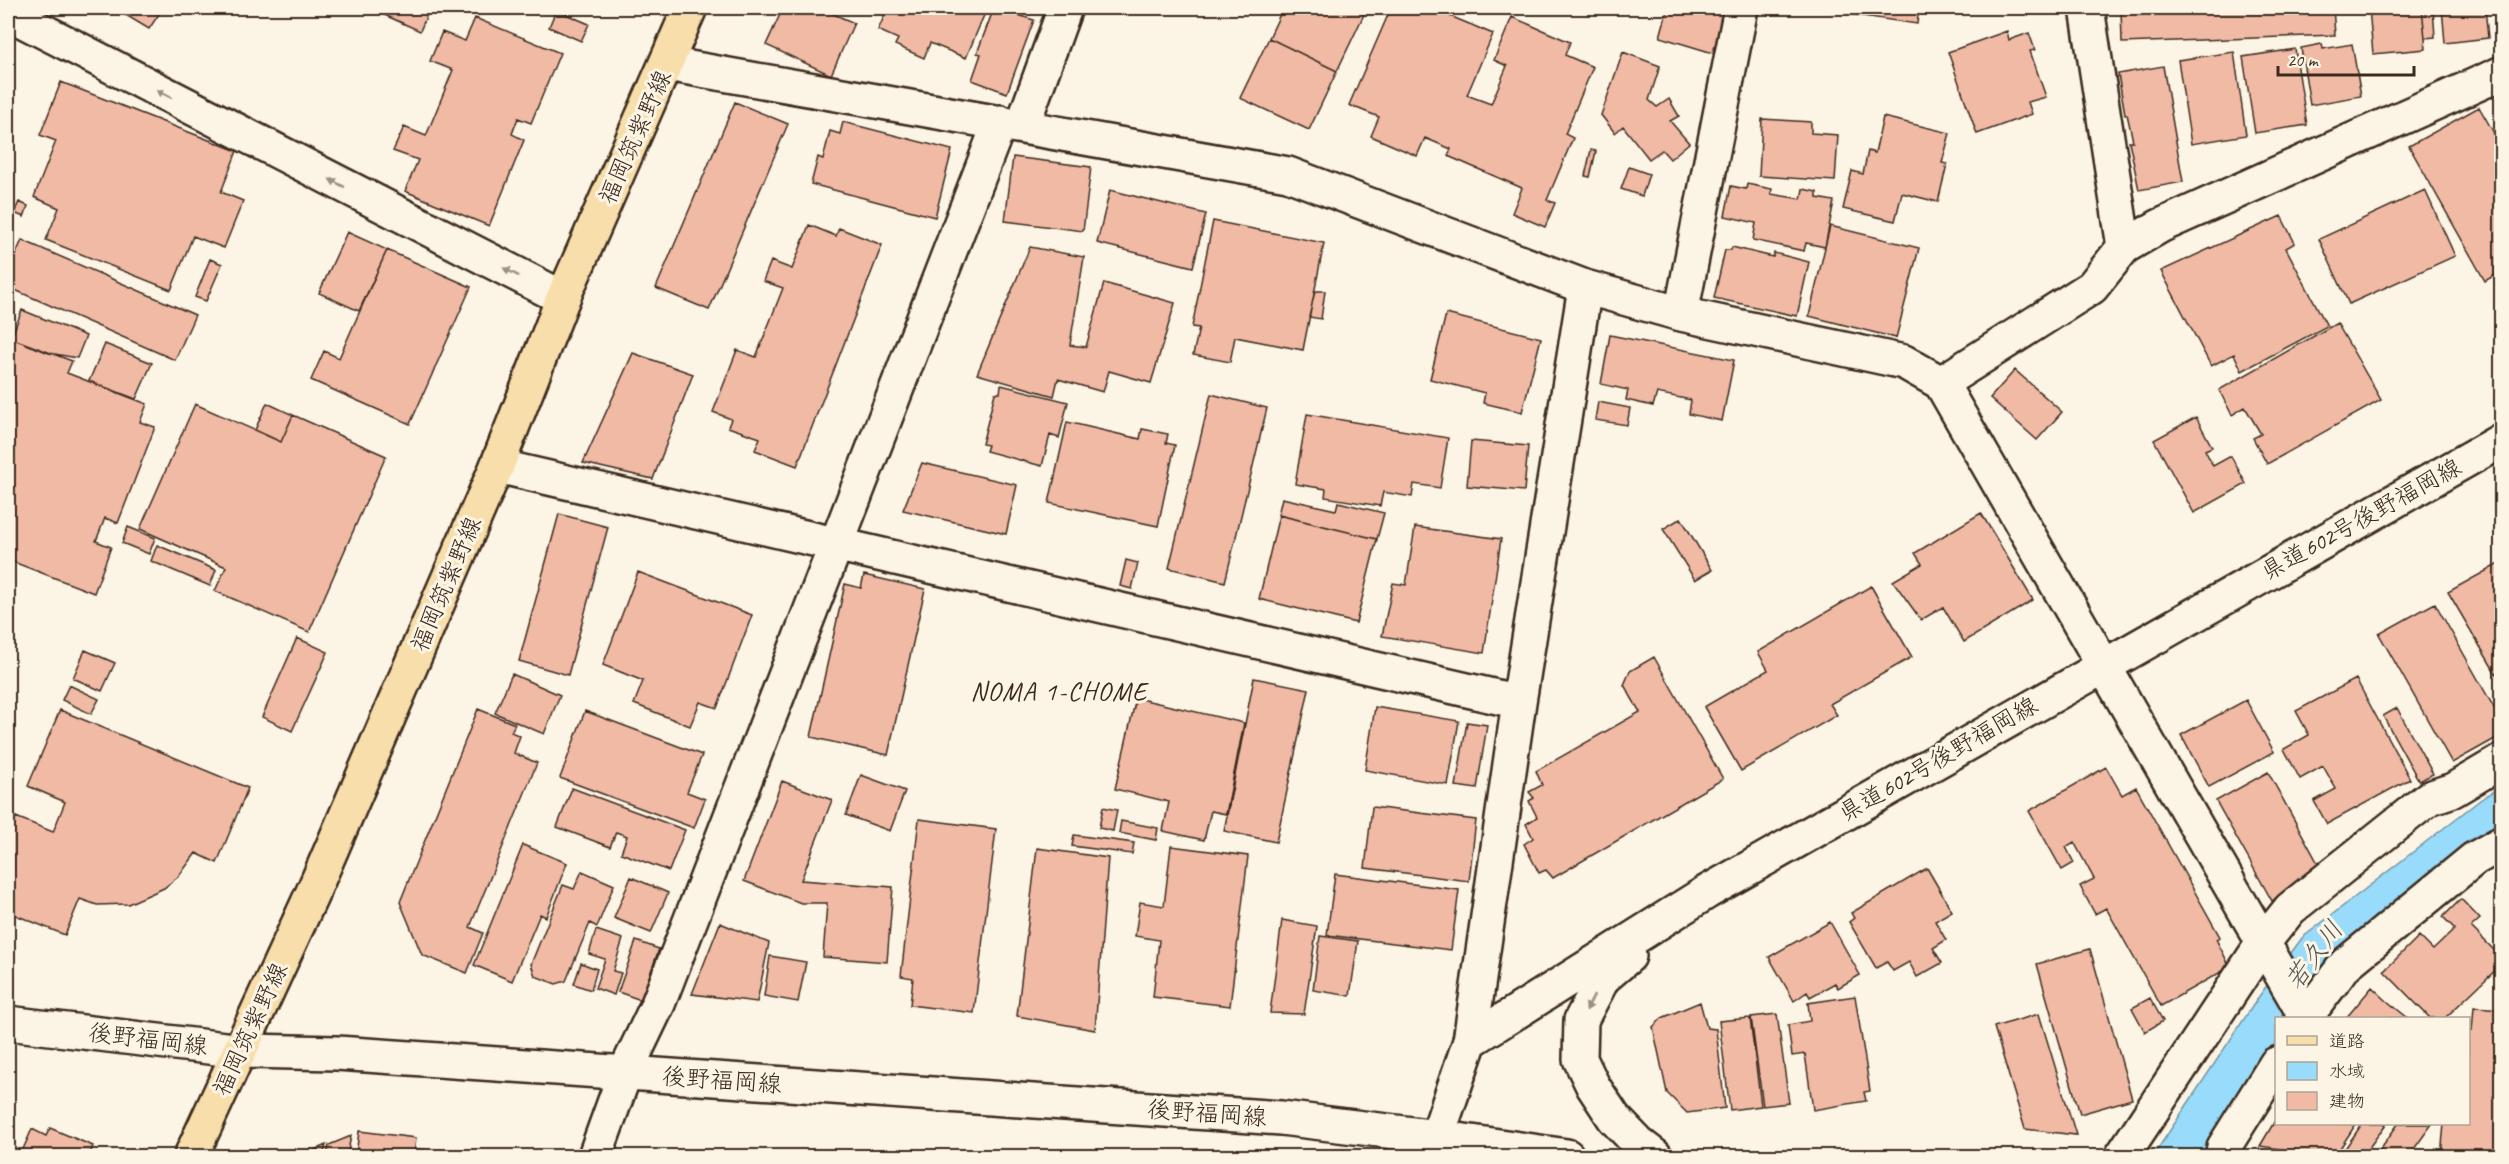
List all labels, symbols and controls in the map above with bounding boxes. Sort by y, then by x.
scale bar [2278,39,2414,77]
text: 20 m [2287,49,2320,71]
street label: 福岡筑紫野線 [592,65,678,209]
one-way arrow [155,89,172,99]
one-way arrow [329,178,346,188]
one-way arrow [502,267,519,277]
street label: 県道602号後野福岡線 [2256,451,2466,587]
street label: 福岡筑紫野線 [404,512,488,656]
district label: NOMA 1-CHOME [971,675,1149,708]
street label: 県道602号後野福岡線 [1833,690,2043,828]
water label: 若久川 [2277,914,2351,996]
street label: 福岡筑紫野線 [206,957,294,1101]
one-way arrow [1585,995,1595,1012]
street label: 後野福岡線 [87,1017,209,1061]
legend [2275,1017,2470,1125]
text: 道路 [2329,1030,2365,1052]
text: 水域 [2329,1060,2365,1082]
street label: 後野福岡線 [661,1061,783,1099]
text: 建物 [2329,1090,2365,1112]
street label: 後野福岡線 [1146,1094,1268,1132]

